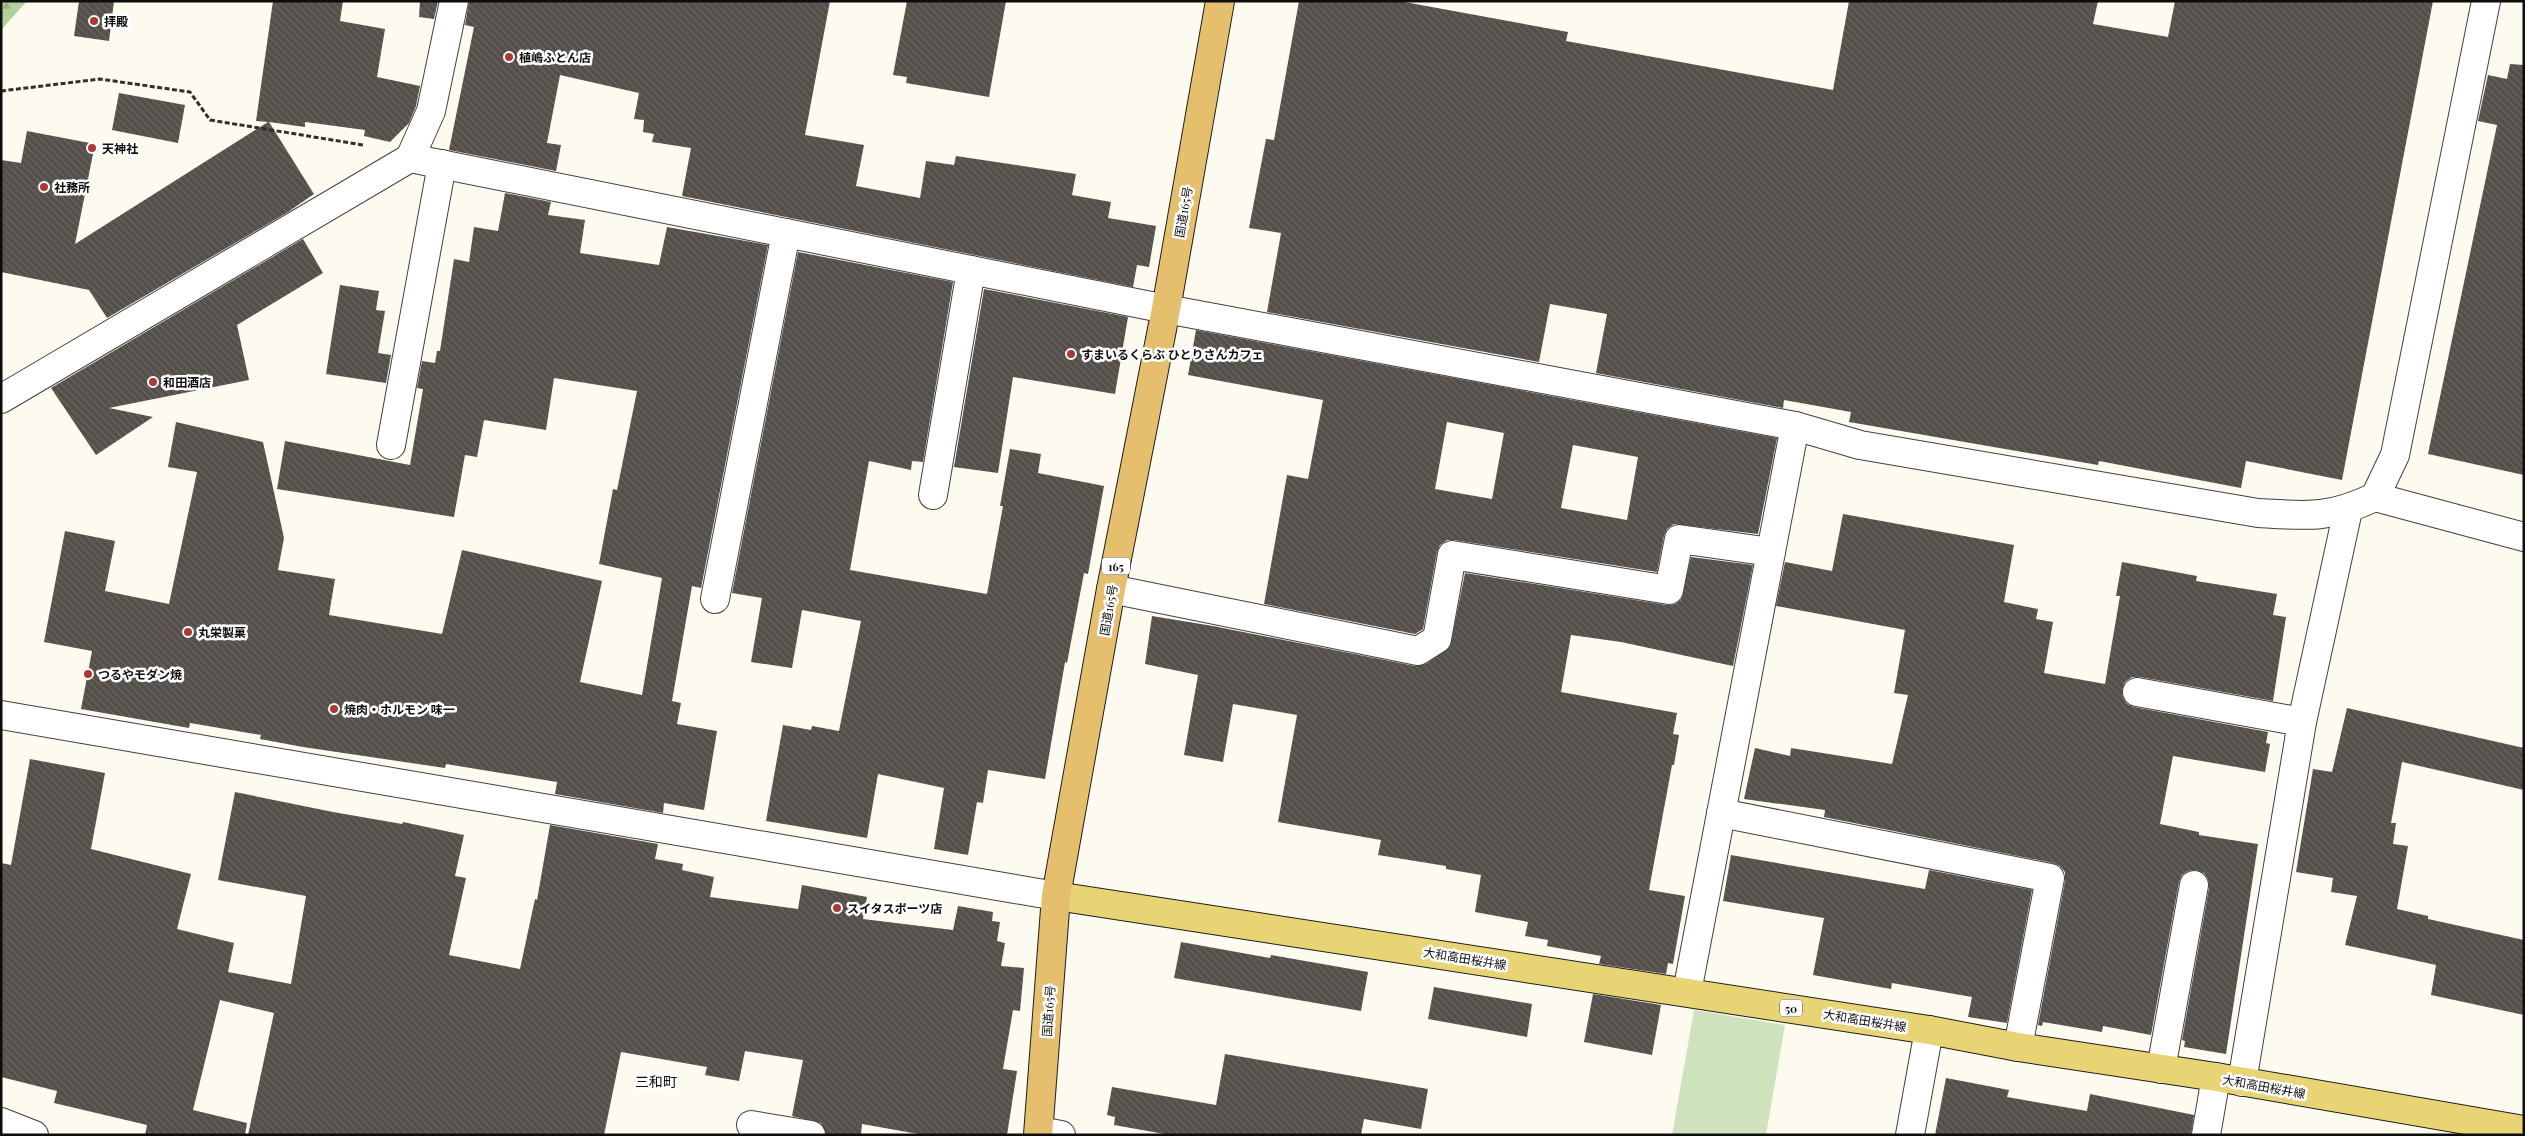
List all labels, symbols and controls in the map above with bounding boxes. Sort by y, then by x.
place label: 拝殿 [104,13,128,29]
marker: 拝殿 [88,15,100,27]
place label: 植嶋ふとん店 [519,49,591,65]
marker: 植嶋ふとん店 [503,51,515,63]
place label: 天神社 [102,140,138,156]
marker: 天神社 [86,142,98,154]
place label: 社務所 [54,179,90,195]
marker: 社務所 [38,181,50,193]
street label: 国道165号 [1171,185,1195,239]
place label: すまいるくらぶ ひとりさんカフェ [1081,346,1263,362]
marker: すまいるくらぶ ひとりさんカフェ [1065,348,1077,360]
place label: 和田酒店 [163,374,211,390]
marker: 和田酒店 [147,376,159,388]
road number: 165 [1102,558,1130,574]
street label: 国道165号 [1096,583,1120,637]
place label: 丸栄製菓 [198,624,246,640]
marker: 丸栄製菓 [182,626,194,638]
place label: つるやモダン焼 [98,666,182,682]
marker: つるやモダン焼 [82,668,94,680]
place label: 焼肉・ホルモン 味一 [344,701,455,717]
marker: 焼肉・ホルモン 味一 [328,703,340,715]
place label: スイタスポーツ店 [847,900,942,916]
marker: スイタスポーツ店 [831,902,843,914]
street label: 大和高田桜井線 [1422,944,1508,972]
street label: 国道165号 [1038,985,1058,1037]
road number: 50 [1780,1000,1802,1016]
street label: 大和高田桜井線 [1822,1006,1908,1034]
street label: 大和高田桜井線 [2221,1071,2307,1101]
district label: 三和町 [635,1072,677,1091]

